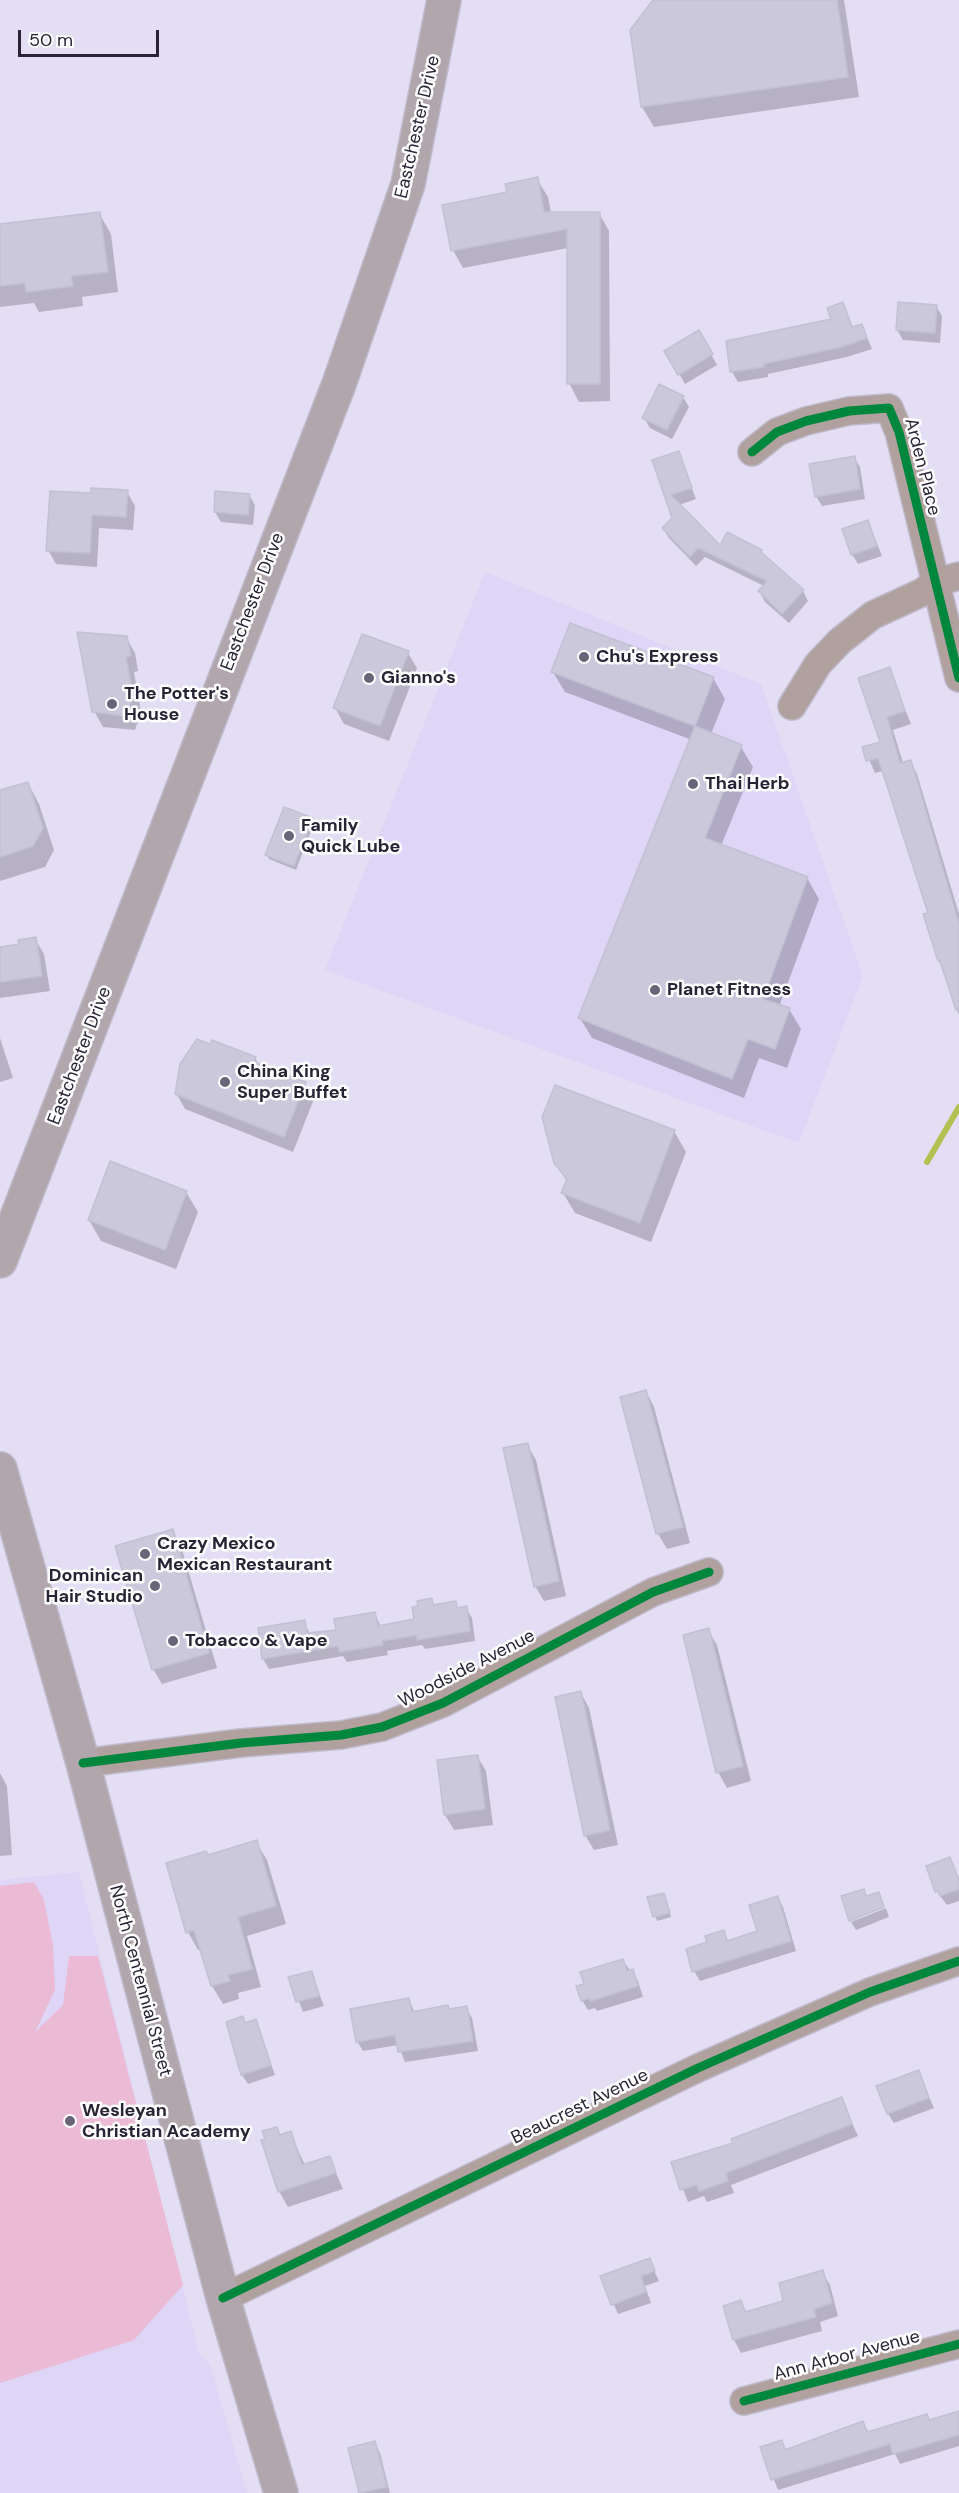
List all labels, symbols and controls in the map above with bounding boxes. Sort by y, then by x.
scale bar [21,18,162,56]
text: 50 m [29,28,73,52]
street label: Eastchester Drive [391,53,445,201]
street label: Arden Place [899,416,945,518]
street label: Eastchester Drive [217,530,289,674]
place label: Chu's Express [596,646,719,668]
marker: Chu's Express [577,650,591,664]
place label: Gianno's [381,667,456,689]
marker: Gianno's [362,671,376,685]
place label: The Potter's House [124,683,229,726]
marker: The Potter's House [105,697,119,711]
place label: Thai Herb [705,773,789,795]
marker: Thai Herb [686,777,700,791]
place label: Family Quick Lube [301,815,400,858]
marker: Family Quick Lube [282,829,296,843]
place label: Planet Fitness [667,979,791,1001]
marker: Planet Fitness [648,983,662,997]
street label: Eastchester Drive [44,984,116,1128]
place label: China King Super Buffet [237,1061,347,1104]
marker: China King Super Buffet [218,1075,232,1089]
place label: Crazy Mexico Mexican Restaurant [157,1533,332,1576]
marker: Crazy Mexico Mexican Restaurant [138,1547,152,1561]
place label: Dominican Hair Studio [46,1565,143,1608]
marker: Dominican Hair Studio [148,1579,162,1593]
street label: Woodside Avenue [395,1625,539,1713]
place label: Tobacco & Vape [185,1630,328,1652]
marker: Tobacco & Vape [166,1634,180,1648]
street label: North Centennial Street [104,1883,176,2079]
street label: Beaucrest Avenue [508,2064,652,2150]
place label: Wesleyan Christian Academy [82,2100,251,2142]
marker: Wesleyan Christian Academy [63,2114,77,2128]
street label: Ann Arbor Avenue [771,2326,923,2386]

